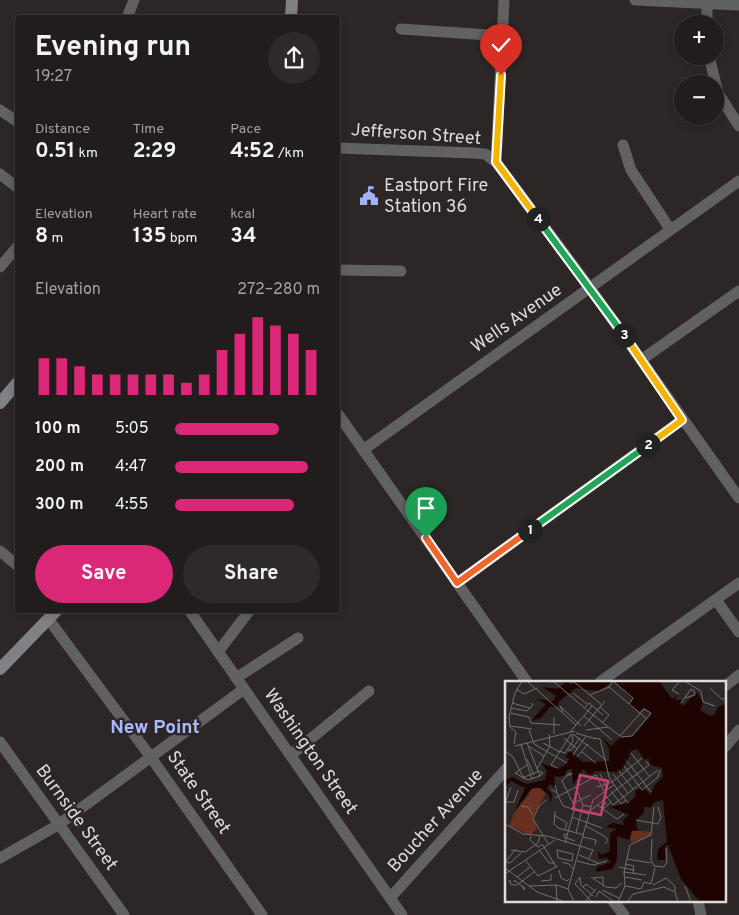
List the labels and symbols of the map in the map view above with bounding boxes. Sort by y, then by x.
pin [480,24,522,75]
street label: Jefferson Street [350,119,482,151]
place label: Eastport Fire Station 36 [384,175,488,219]
public building icon: Eastport Fire Station 36 [358,185,380,207]
pin: 4 [526,206,550,232]
street label: Wells Avenue [467,279,567,359]
pin: 3 [612,322,636,348]
pin: 2 [636,432,660,458]
pin [405,487,447,538]
pin: 1 [518,518,542,542]
inset map [505,681,726,902]
street label: Washington Street [258,685,362,819]
district label: New Point [110,716,200,740]
street label: State Street [161,747,235,839]
street label: Burnside Street [30,760,122,876]
street label: Boucher Avenue [383,764,489,878]

